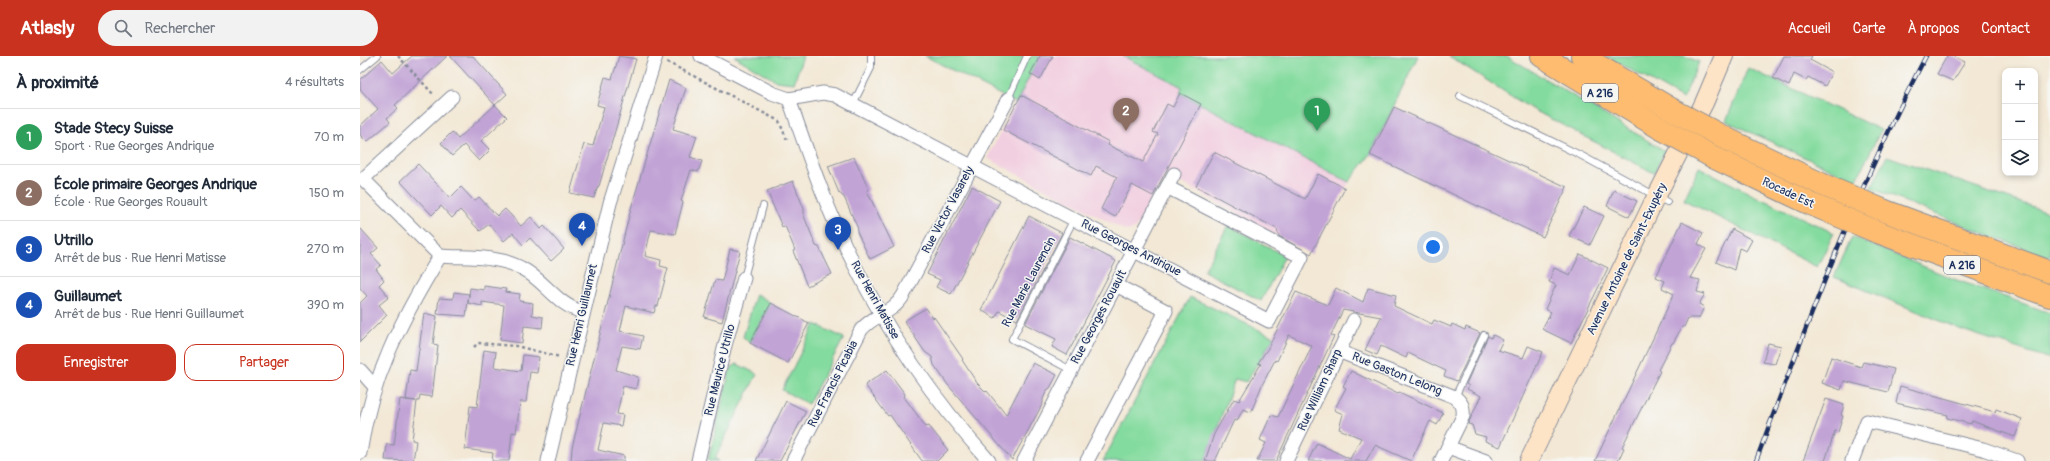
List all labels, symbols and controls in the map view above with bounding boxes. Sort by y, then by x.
search box [98,10,378,46]
text: Atlasly [20,16,74,40]
icon: search [112,17,134,39]
text: Rechercher [144,19,215,38]
text: Accueil [1788,20,1831,37]
text: Carte [1853,20,1885,37]
text: À propos [1907,20,1959,37]
text: Contact [1981,20,2030,37]
map controls [2002,68,2038,176]
button: + [2002,68,2038,104]
text: À proximité [16,72,99,93]
text: 4 résultats [285,74,344,90]
road number: A 216 [1582,84,1618,102]
pin: 2 [1113,98,1139,131]
pin: 1 [1304,98,1330,131]
button: − [2002,104,2038,140]
text: Stade Stecy Suisse [54,119,173,138]
text: 1 [26,129,32,145]
text: 70 m [314,129,344,145]
text: Sport · Rue Georges Andrique [54,138,214,154]
button: layers [2002,140,2038,176]
street label: Rue Victor Vasarely [919,164,977,256]
street label: Rocade Est [1759,174,1817,212]
text: École primaire Georges Andrique [54,175,257,194]
street label: Avenue Antoine de Saint-Exupéry [1584,180,1670,338]
text: 2 [25,185,33,201]
text: 150 m [309,185,344,201]
text: École · Rue Georges Rouault [54,194,207,210]
pin: 4 [569,213,595,246]
street label: Rue Georges Andrique [1078,216,1184,280]
pin: 3 [825,217,851,250]
text: Utrillo [54,231,93,250]
street label: Rue Marie Laurencin [999,234,1059,330]
your location [1423,237,1443,257]
text: 3 [25,241,33,257]
text: 270 m [307,241,344,257]
text: Arrêt de bus · Rue Henri Matisse [54,250,226,266]
road number: A 216 [1944,256,1980,274]
street label: Rue Henri Matisse [847,258,903,342]
street label: Rue Henri Guillaumet [563,262,601,368]
street label: Rue Georges Rouault [1068,267,1130,367]
text: Guillaumet [54,287,122,306]
text: 4 [25,297,33,313]
text: 390 m [307,297,344,313]
text: Arrêt de bus · Rue Henri Guillaumet [54,306,244,322]
street label: Rue Maurice Utrillo [701,322,739,417]
street label: Rue Francis Picabia [805,338,861,430]
button: Enregistrer [16,344,176,381]
button: Partager [184,344,344,381]
street label: Rue William Sharp [1294,346,1346,433]
street label: Rue Gaston Lelong [1350,349,1444,399]

